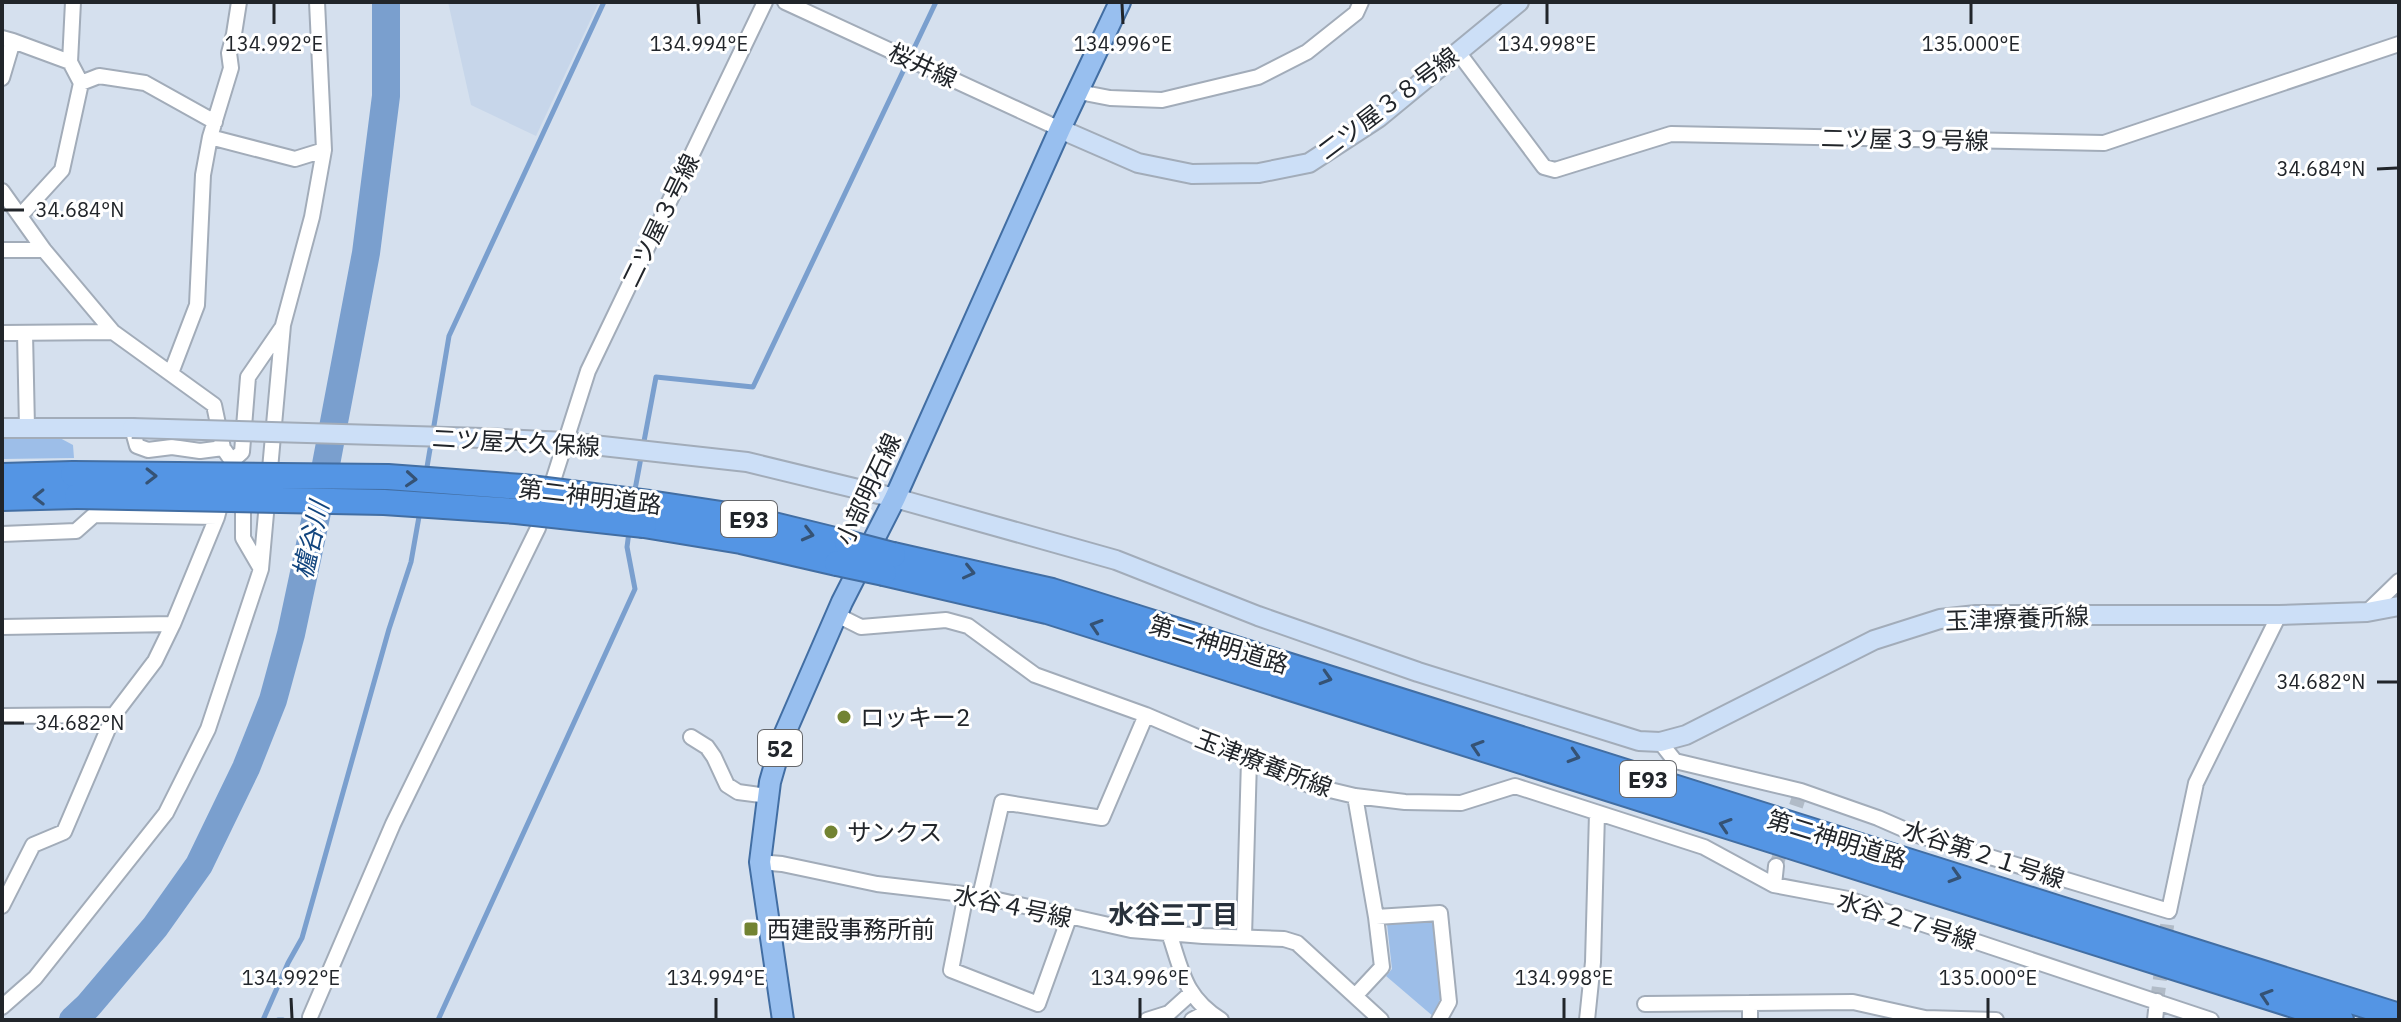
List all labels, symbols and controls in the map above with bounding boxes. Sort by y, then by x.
text: 134.992°E [225,30,323,57]
text: 134.994°E [650,30,748,57]
text: 134.996°E [1074,30,1172,57]
text: 134.998°E [1498,30,1596,57]
text: 135.000°E [1922,30,2020,57]
street label: 桜井線 [884,35,962,95]
street label: 二ツ屋３８号線 [1311,40,1465,166]
street label: 二ツ屋３９号線 [1821,122,1989,156]
street label: 二ツ屋３号線 [614,148,706,292]
text: 34.684°N [2277,155,2365,182]
text: 34.684°N [36,196,124,223]
street label: 二ツ屋大久保線 [431,422,601,462]
street label: 小部明石線 [828,428,908,550]
one-way arrow [145,467,158,485]
one-way arrow [405,470,418,487]
street label: 第二神明道路 [517,471,663,521]
one-way arrow [32,488,45,506]
water label: 櫨谷川 [285,495,336,582]
road number: E93 [721,501,777,537]
one-way arrow [801,525,815,542]
one-way arrow [962,563,976,580]
street label: 玉津療養所線 [1944,599,2090,637]
street label: 第二神明道路 [1145,608,1293,680]
one-way arrow [1089,619,1103,635]
text: 34.682°N [2277,668,2365,695]
one-way arrow [1319,669,1332,685]
place label: ロッキー2 [860,701,970,733]
marker: ロッキー2 [835,708,853,726]
text: 34.682°N [36,709,124,736]
street label: 玉津療養所線 [1191,722,1337,804]
road number: 52 [758,730,802,766]
one-way arrow [1471,740,1484,756]
one-way arrow [1567,747,1580,763]
road number: E93 [1620,761,1676,797]
street label: 第二神明道路 [1763,803,1911,875]
street label: 水谷第２１号線 [1899,813,2069,895]
place label: サンクス [847,816,942,848]
one-way arrow [1719,818,1732,834]
marker: サンクス [822,823,840,841]
one-way arrow [1948,867,1962,883]
street label: 水谷４号線 [951,878,1075,934]
street label: 水谷２７号線 [1833,884,1981,956]
district label: 水谷三丁目 [1108,897,1238,931]
place label: 西建設事務所前 [767,913,935,945]
marker: 西建設事務所前 [742,920,760,938]
text: 134.992°E [242,964,340,991]
text: 134.994°E [667,964,765,991]
text: 134.996°E [1091,964,1189,991]
text: 134.998°E [1515,964,1613,991]
text: 135.000°E [1939,964,2037,991]
one-way arrow [2260,990,2274,1006]

